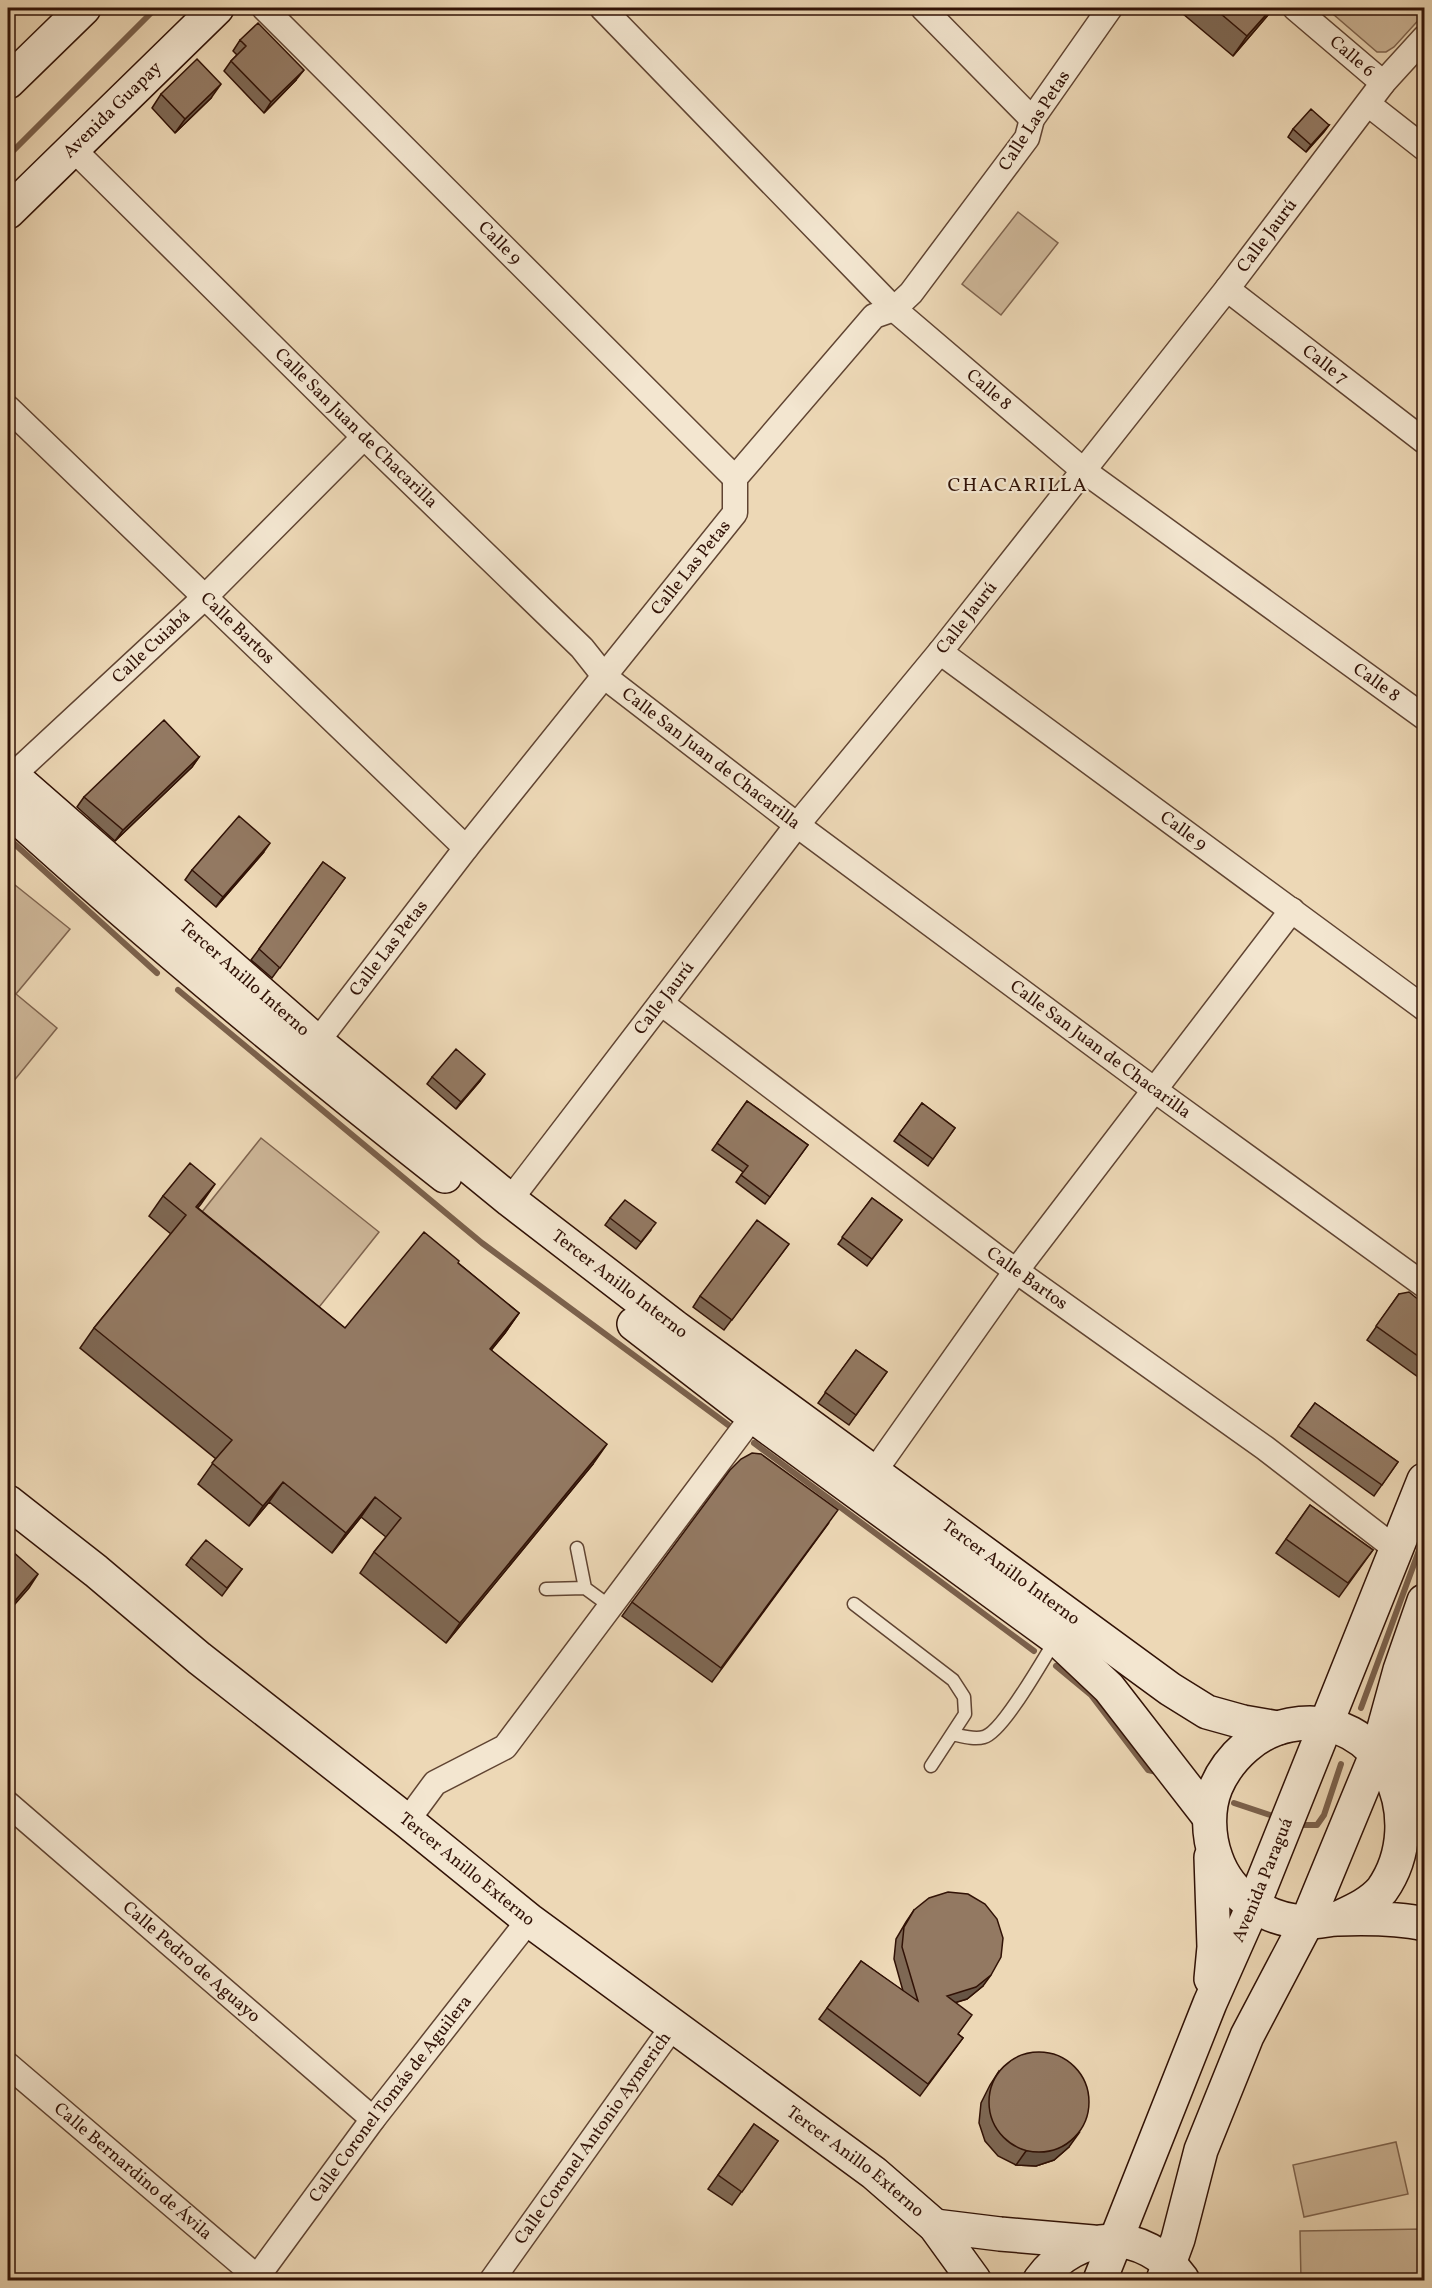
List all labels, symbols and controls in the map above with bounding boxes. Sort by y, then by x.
street label: Calle 6 [1324,30,1380,83]
street label: Avenida Guapay [58,56,168,164]
street label: Calle Las Petas [993,66,1077,176]
street label: Calle Jaurú [1231,194,1303,278]
street label: Calle 9 [472,216,527,271]
street label: Calle 7 [1297,339,1354,391]
street label: Calle San Juan de Chacarilla [269,342,443,514]
street label: Calle 8 [961,363,1017,417]
district label: CHACARILLA [948,472,1088,500]
street label: Calle Las Petas [645,515,737,621]
street label: Calle Jaurú [930,576,1003,660]
street label: Calle Bartos [194,586,280,670]
street label: Calle Cuiabá [107,604,196,690]
street label: Calle 8 [1348,657,1405,708]
street label: Calle San Juan de Chacarilla [616,682,806,836]
street label: Calle 9 [1155,805,1212,857]
street label: Calle Las Petas [344,895,434,1002]
street label: Tercer Anillo Interno [174,915,315,1043]
street label: Calle Jaurú [628,956,701,1040]
street label: Calle San Juan de Chacarilla [1004,974,1196,1125]
street label: Tercer Anillo Interno [546,1224,693,1345]
street label: Calle Bartos [981,1241,1073,1316]
street label: Tercer Anillo Interno [937,1514,1085,1632]
street label: Tercer Anillo Externo [394,1807,540,1932]
street label: Avenida Paraguá [1226,1814,1300,1946]
street label: Calle Pedro de Aguayo [117,1895,266,2029]
street label: Calle Coronel Tomás de Aguilera [303,1990,478,2208]
street label: Calle Coronel Antonio Aymerich [508,2027,678,2250]
street label: Calle Bernardino de Ávila [48,2097,218,2246]
street label: Tercer Anillo Externo [781,2100,929,2223]

